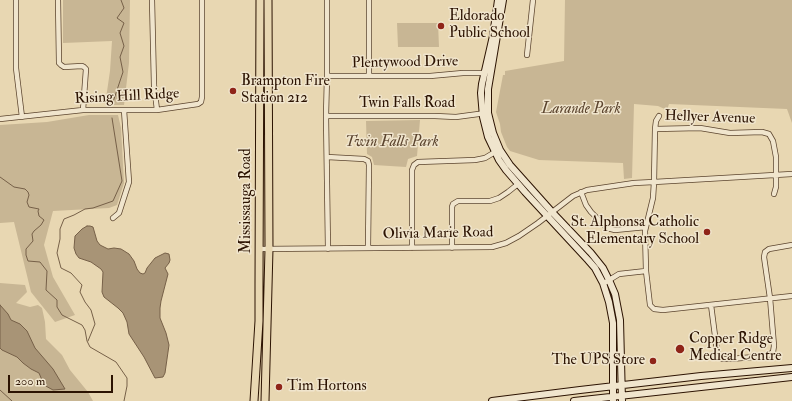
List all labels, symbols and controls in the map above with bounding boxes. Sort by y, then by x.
place label: Eldorado Public School [449,8,530,43]
marker: Eldorado Public School [436,21,446,31]
street label: Plentywood Drive [352,53,458,73]
place label: Brampton Fire Station 212 [241,73,330,108]
street label: Rising Hill Ridge [74,85,180,109]
marker: Brampton Fire Station 212 [228,86,238,96]
street label: Twin Falls Road [359,95,455,113]
park label: Larande Park [541,101,621,119]
street label: Hellyer Avenue [664,107,756,129]
park label: Twin Falls Park [345,134,439,152]
street label: Mississauga Road [238,148,256,254]
place label: St. Alphonsa Catholic Elementary School [571,214,699,249]
street label: Olivia Marie Road [383,224,493,244]
marker: St. Alphonsa Catholic Elementary School [702,227,712,237]
place label: Copper Ridge Medical Centre [689,331,782,366]
marker: Copper Ridge Medical Centre [674,343,686,355]
place label: The UPS Store [552,352,645,370]
marker: The UPS Store [648,356,658,366]
scale bar [10,367,115,393]
text: 200 m [15,374,45,389]
place label: Tim Hortons [287,378,367,396]
marker: Tim Hortons [274,382,284,392]

